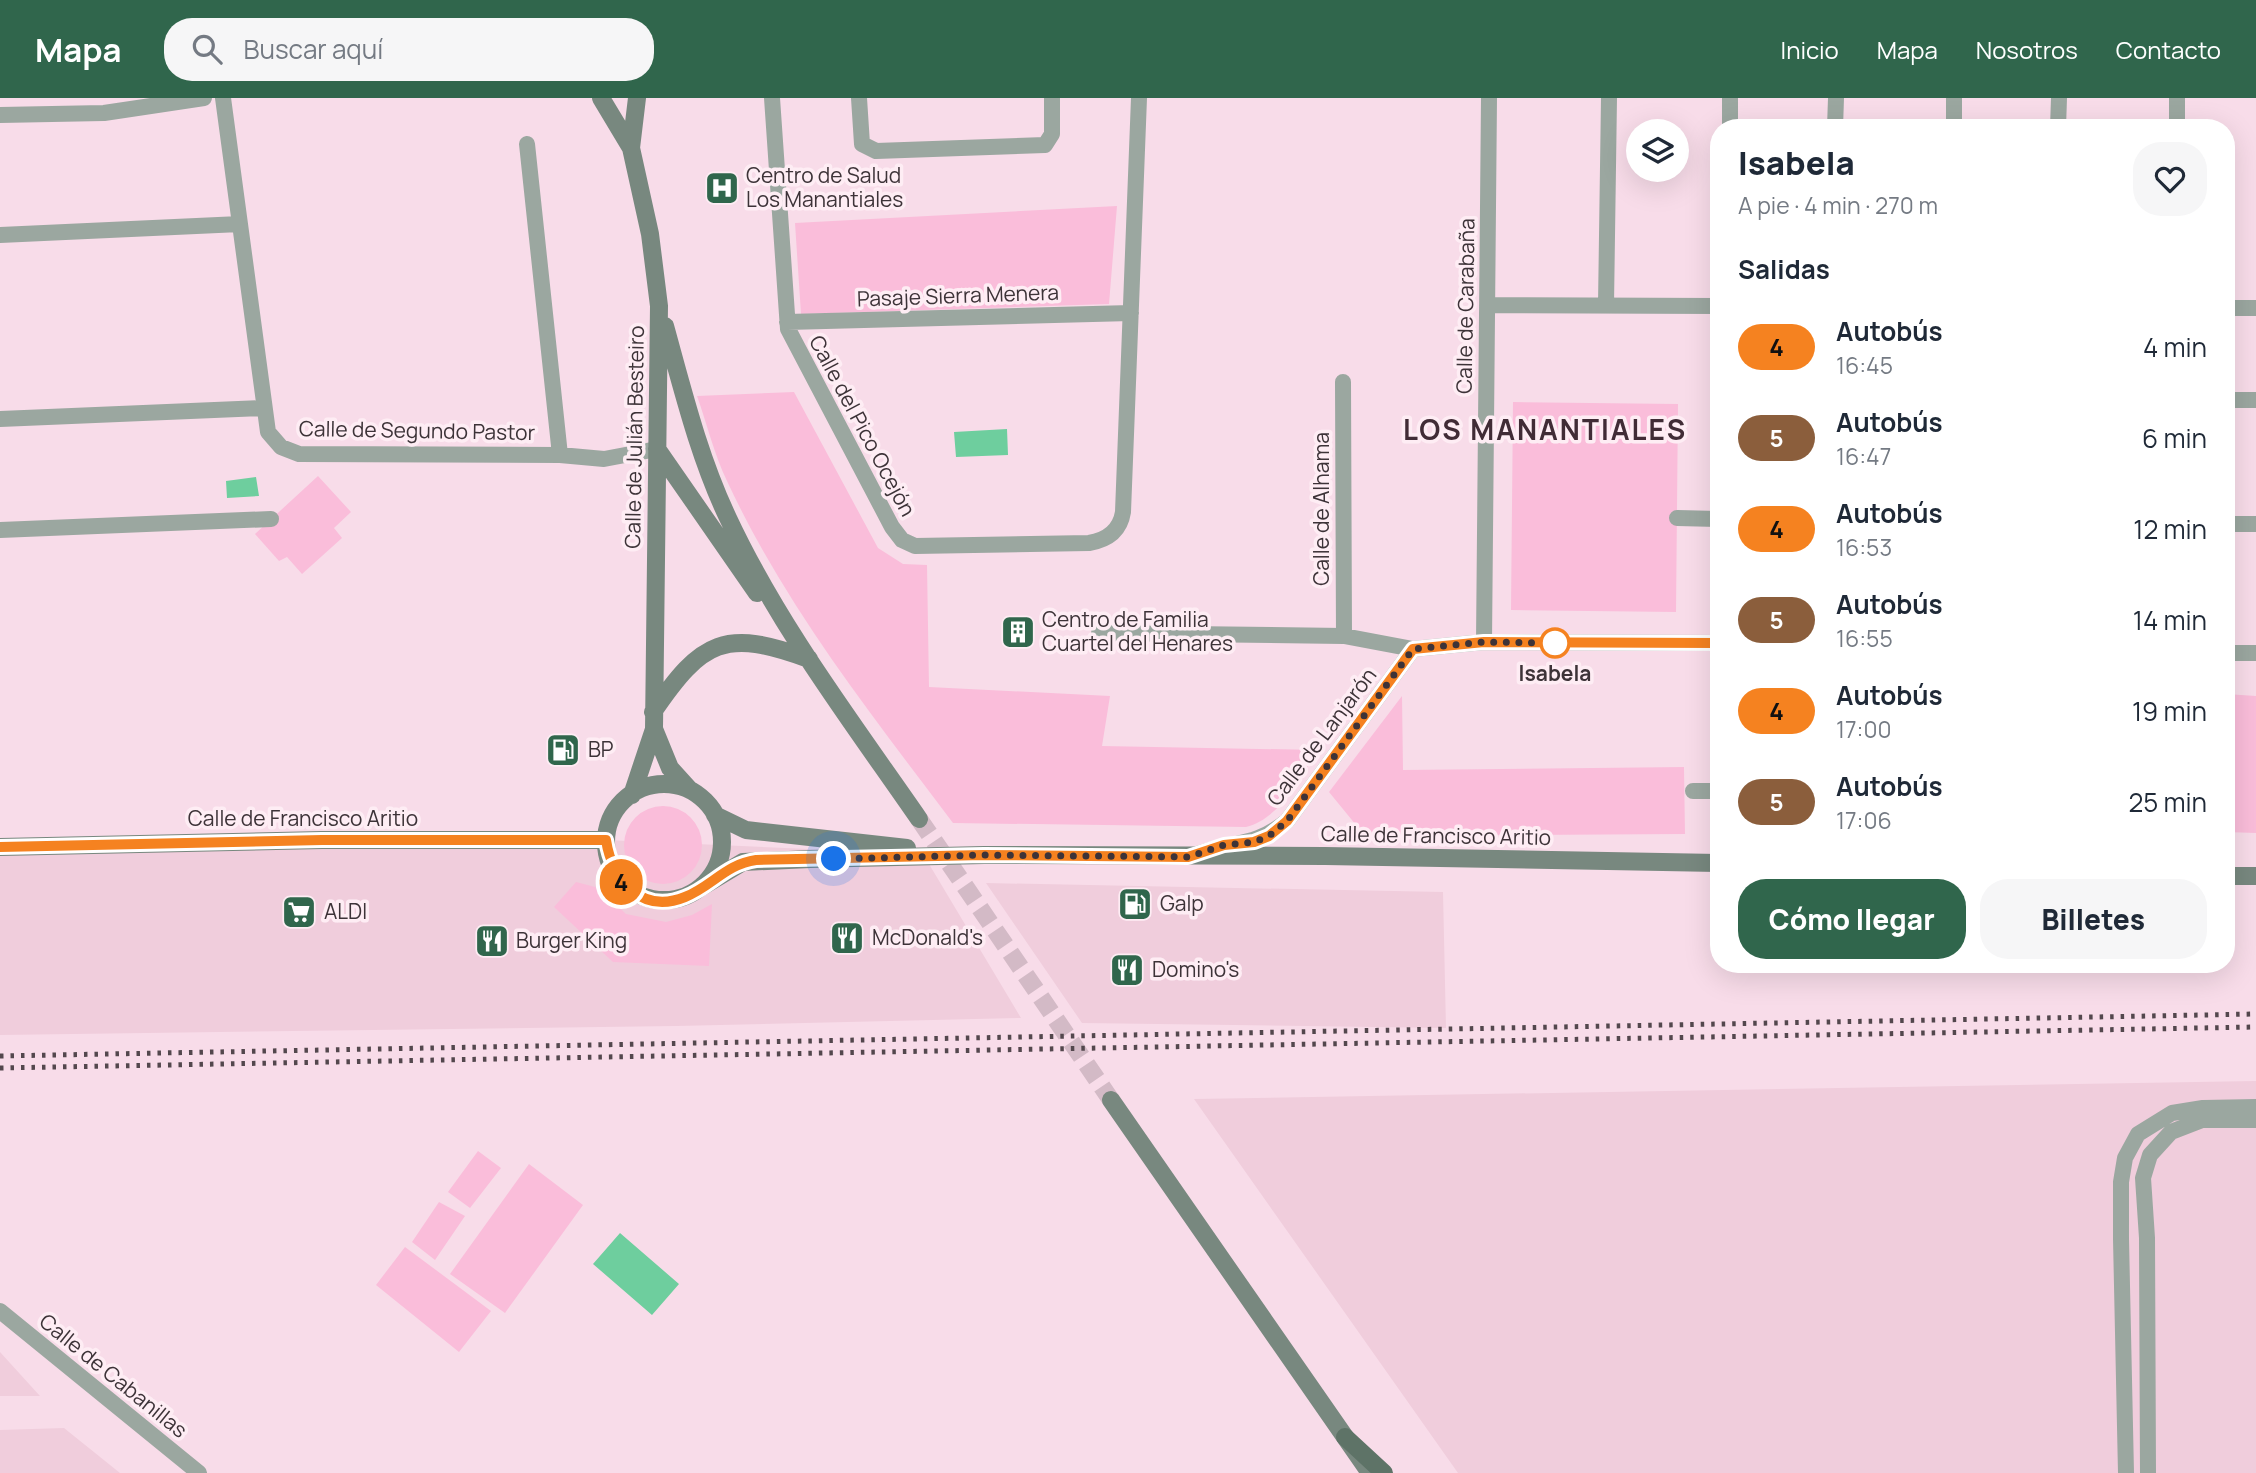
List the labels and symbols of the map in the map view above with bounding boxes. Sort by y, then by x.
place label: Centro de Salud Los Manantiales [746,161,903,213]
hospital icon: Centro de Salud Los Manantiales [703,169,741,207]
street label: Calle de Carabaña [1449,218,1481,394]
street label: Pasaje Sierra Menera [856,277,1059,313]
street label: Calle de Julián Besteiro [618,325,650,549]
street label: Calle del Pico Ocejón [803,330,922,521]
district label: LOS MANANTIALES [1403,410,1687,448]
street label: Calle de Segundo Pastor [299,414,536,446]
street label: Calle de Alhama [1307,432,1335,586]
place label: Centro de Familia Cuartel del Henares [1042,605,1233,657]
building icon: Centro de Familia Cuartel del Henares [999,613,1037,651]
marker: Isabela [1540,628,1570,658]
place label: Isabela [1519,659,1591,687]
street label: Calle de Lanjarón [1260,662,1382,811]
fuel station icon: BP [544,731,582,769]
place label: BP [588,735,614,763]
street label: Calle de Francisco Aritio [188,804,418,832]
street label: Calle de Francisco Aritio [1321,819,1551,851]
your location [816,841,851,876]
line badge: 4 [598,859,644,905]
fuel station icon: Galp [1116,885,1154,923]
place label: Galp [1160,889,1204,917]
supermarket icon: ALDI [280,893,318,931]
place label: ALDI [324,897,367,925]
restaurant icon: McDonald's [828,919,866,957]
restaurant icon: Burger King [473,922,511,960]
place label: McDonald's [872,923,983,951]
place label: Burger King [516,926,627,954]
restaurant icon: Domino's [1108,951,1146,989]
place label: Domino's [1152,955,1239,983]
street label: Calle de Cabanillas [34,1307,193,1444]

